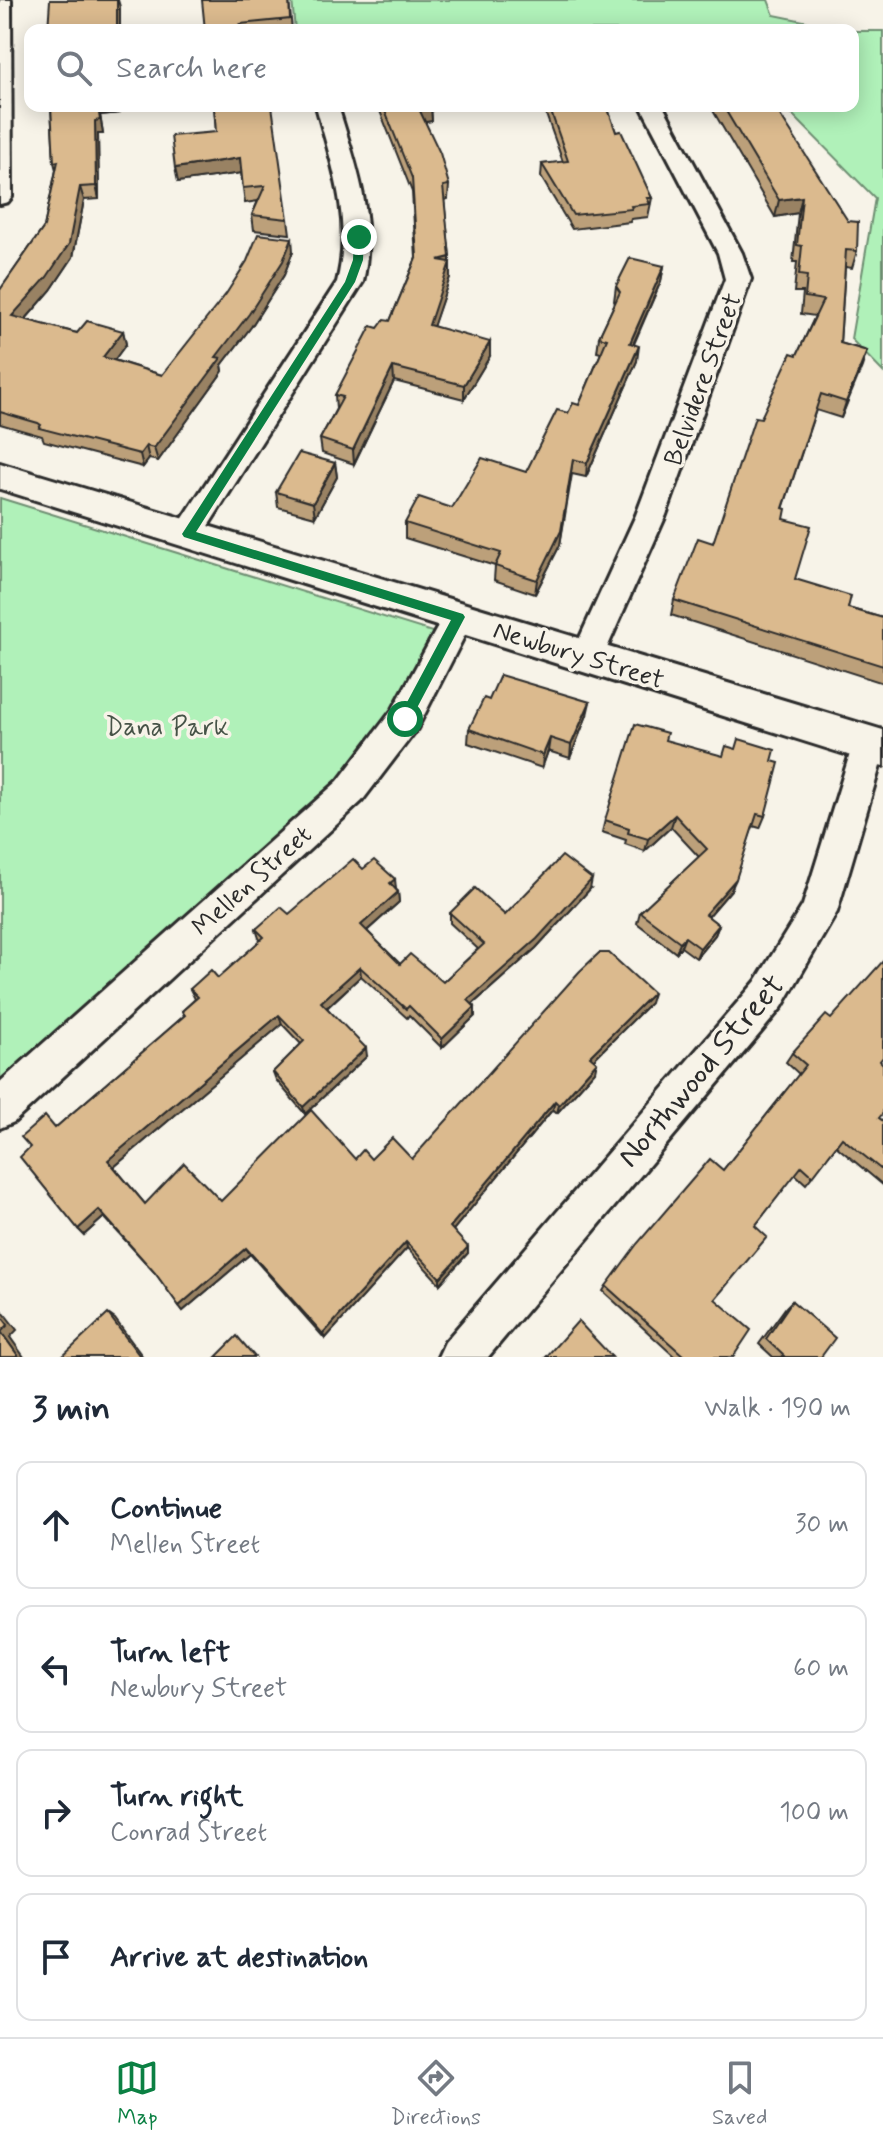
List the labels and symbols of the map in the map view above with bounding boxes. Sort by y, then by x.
route end [341,219,377,255]
street label: Belvidere Street [657,289,751,471]
street label: Newbury Street [489,614,668,698]
route start [387,701,423,737]
park label: Dana Park [105,711,229,745]
street label: Mellen Street [185,819,320,944]
street label: Northwood Street [608,966,795,1177]

